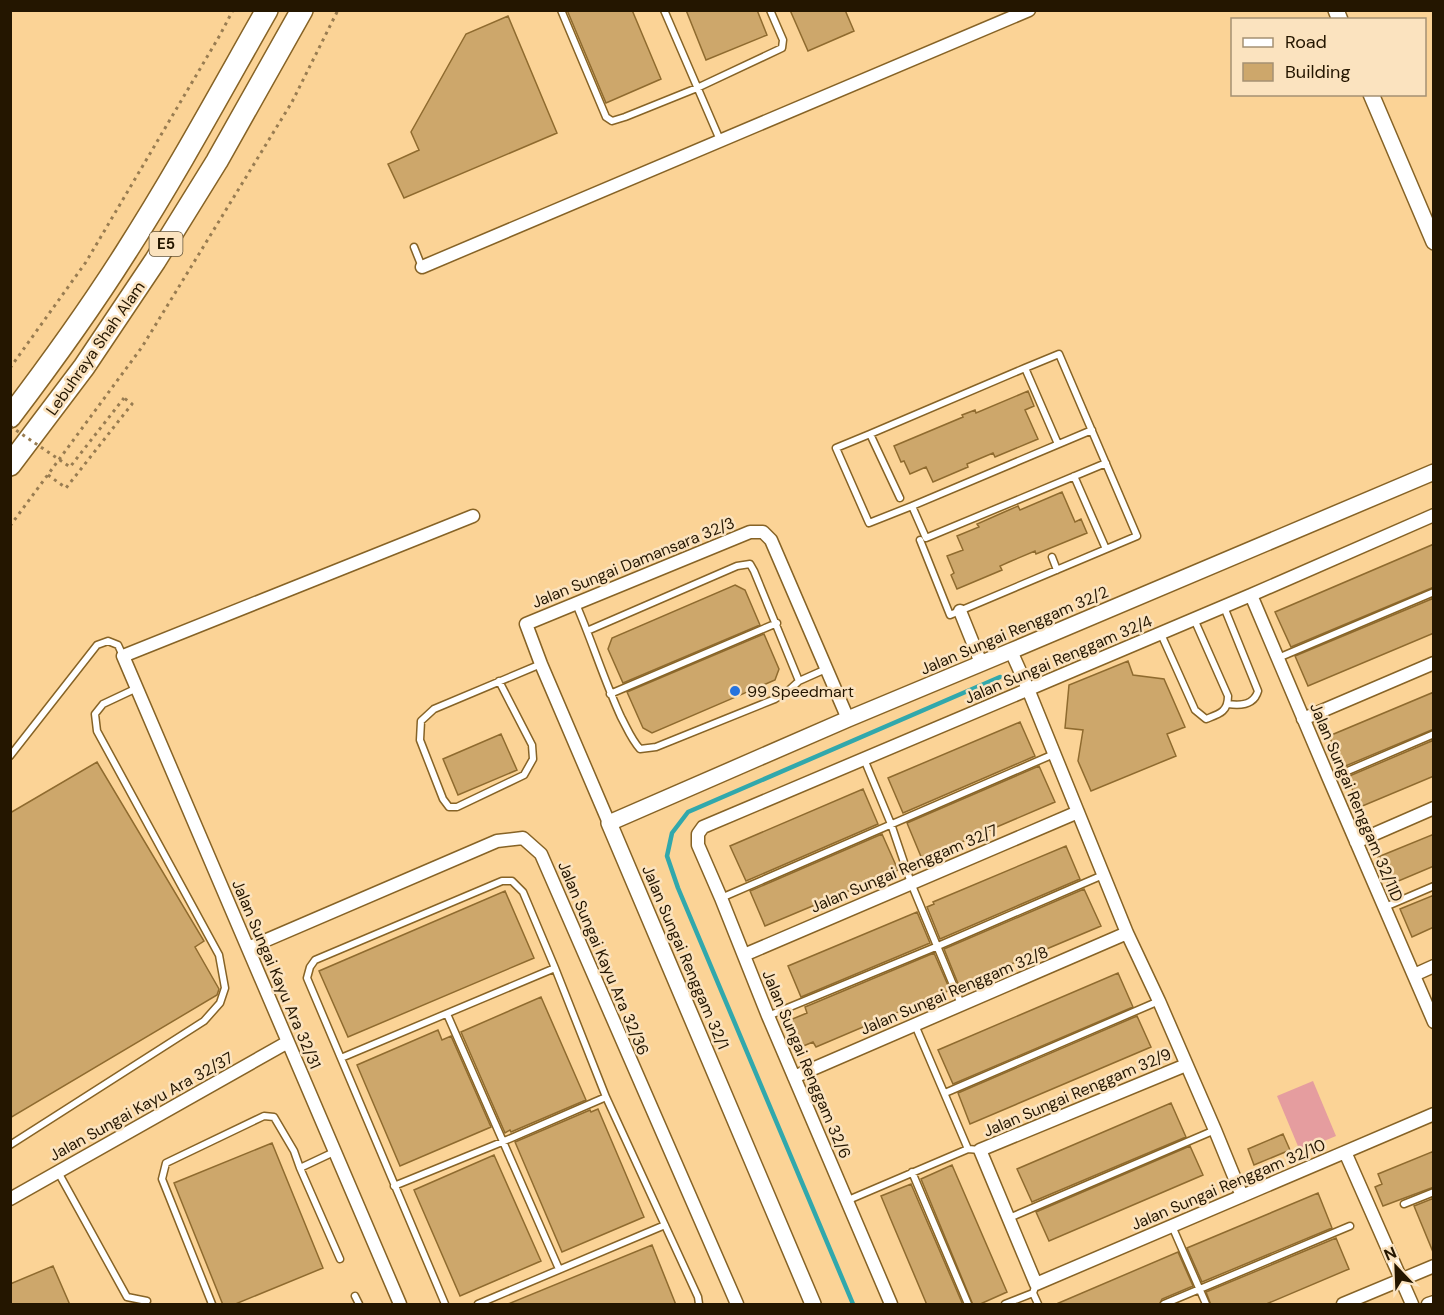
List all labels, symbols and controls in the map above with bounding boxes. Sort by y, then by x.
legend [1231,18,1426,96]
text: Road [1285,30,1327,54]
text: Building [1285,60,1350,84]
road number: E5 [150,232,182,256]
street label: Lebuhraya Shah Alam [41,277,150,419]
street label: Jalan Sungai Damansara 32/3 [529,512,738,613]
street label: Jalan Sungai Renggam 32/2 [917,581,1111,680]
street label: Jalan Sungai Renggam 32/4 [961,610,1155,709]
place label: 99 Speedmart [747,681,854,702]
marker: 99 Speedmart [728,684,742,698]
street label: Jalan Sungai Renggam 32/11D [1305,700,1408,905]
street label: Jalan Sungai Renggam 32/7 [807,819,1001,918]
street label: Jalan Sungai Kayu Ara 32/36 [553,858,654,1058]
street label: Jalan Sungai Renggam 32/1 [637,862,734,1052]
street label: Jalan Sungai Kayu Ara 32/31 [227,876,326,1072]
street label: Jalan Sungai Renggam 32/8 [857,941,1051,1040]
street label: Jalan Sungai Renggam 32/6 [757,967,856,1162]
street label: Jalan Sungai Renggam 32/9 [980,1043,1175,1142]
street label: Jalan Sungai Kayu Ara 32/37 [46,1047,237,1166]
street label: Jalan Sungai Renggam 32/10 [1128,1134,1329,1235]
north arrow [1366,1237,1426,1297]
text: N [1381,1242,1400,1266]

